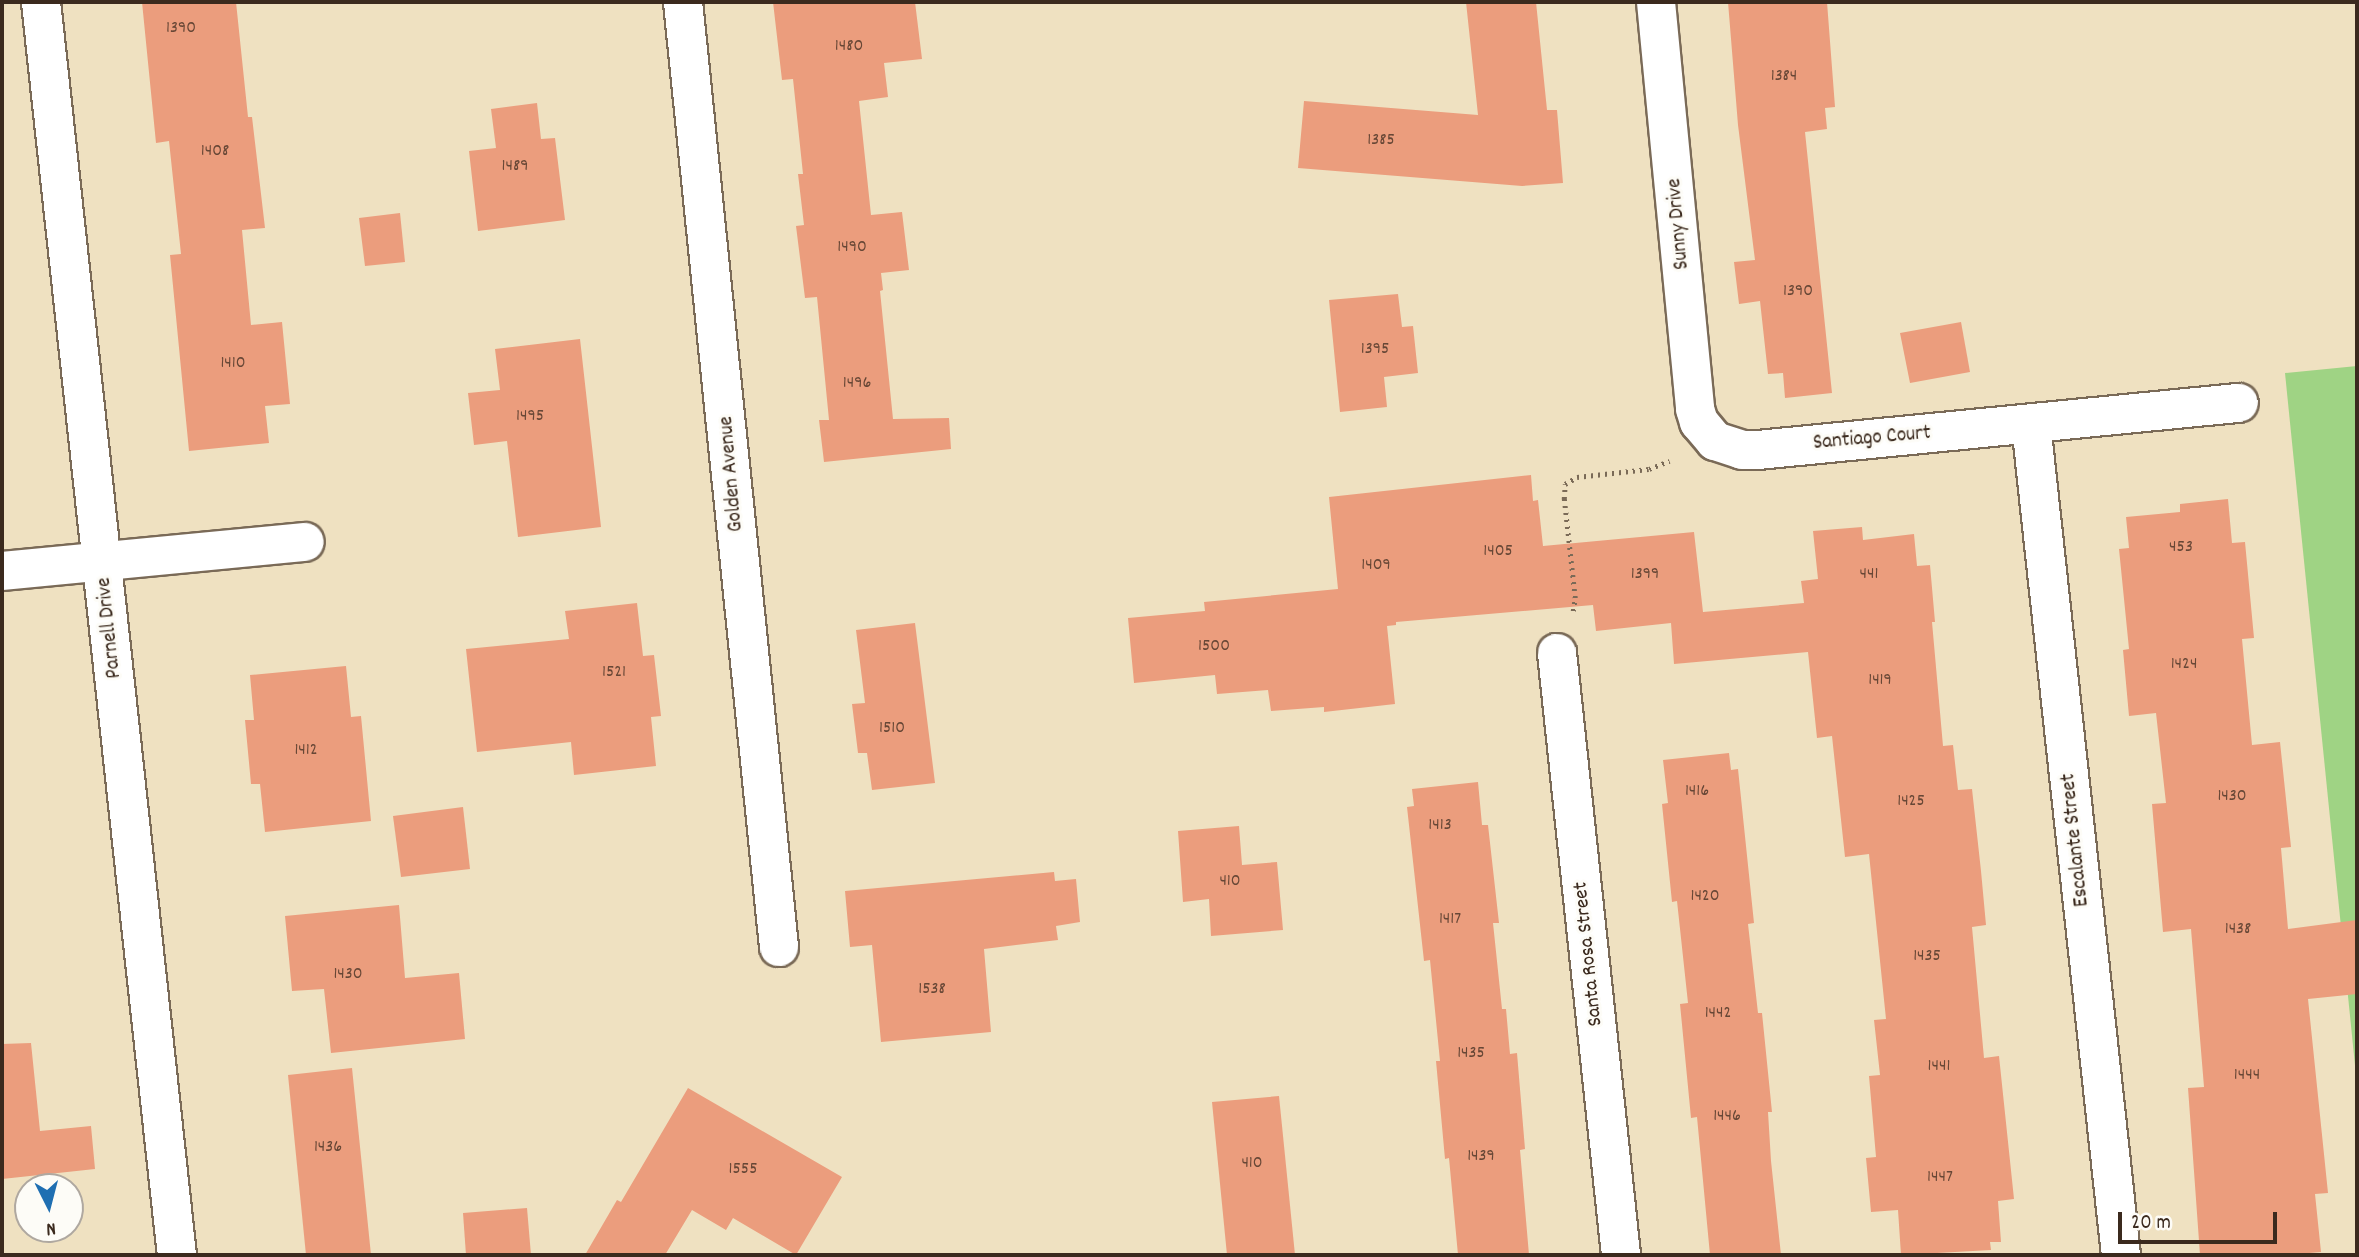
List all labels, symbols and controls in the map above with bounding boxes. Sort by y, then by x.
house number: 1390 [166,18,196,40]
house number: 1480 [835,36,863,58]
house number: 1384 [1771,66,1797,88]
house number: 1385 [1367,130,1395,152]
house number: 1408 [201,141,229,163]
house number: 1489 [502,156,528,178]
street label: Sunny Drive [1662,177,1696,271]
house number: 1490 [837,237,867,259]
house number: 1390 [1783,281,1813,303]
house number: 1395 [1361,339,1389,361]
house number: 1410 [220,353,246,375]
house number: 1496 [843,373,871,395]
house number: 1495 [516,406,544,428]
street label: Golden Avenue [714,415,750,533]
street label: Santiago Court [1812,421,1932,457]
house number: 453 [2169,537,2193,559]
house number: 1405 [1483,541,1513,563]
house number: 1409 [1361,555,1391,577]
house number: 1399 [1631,564,1659,586]
house number: 441 [1860,564,1878,586]
street label: Parnell Drive [92,576,128,680]
house number: 1500 [1198,636,1230,658]
house number: 1424 [2171,654,2197,676]
house number: 1521 [602,662,626,684]
house number: 1419 [1868,670,1892,692]
house number: 1510 [879,718,905,740]
house number: 1412 [294,740,318,762]
street label: Escalante Street [2056,772,2096,908]
house number: 1416 [1685,781,1709,803]
house number: 1430 [2217,786,2247,808]
house number: 1425 [1897,791,1925,813]
house number: 1413 [1428,815,1452,837]
house number: 410 [1219,871,1241,893]
street label: Santa Rosa Street [1569,880,1609,1028]
house number: 1420 [1690,886,1720,908]
house number: 1417 [1439,909,1461,931]
house number: 1438 [2225,919,2251,941]
house number: 1435 [1913,946,1941,968]
house number: 1430 [333,964,363,986]
house number: 1538 [918,979,946,1001]
house number: 1442 [1705,1003,1731,1025]
house number: 1435 [1457,1043,1485,1065]
house number: 1441 [1928,1056,1950,1078]
house number: 1444 [2234,1065,2260,1087]
house number: 1446 [1713,1106,1741,1128]
house number: 1436 [314,1137,342,1159]
house number: 1439 [1467,1146,1495,1168]
house number: 410 [1241,1153,1263,1175]
house number: 1555 [729,1159,757,1181]
house number: 1447 [1927,1167,1953,1189]
north arrow [14,1173,84,1243]
scale bar [2121,1198,2280,1242]
text: 20 m [2131,1209,2171,1239]
text: N [45,1213,57,1241]

